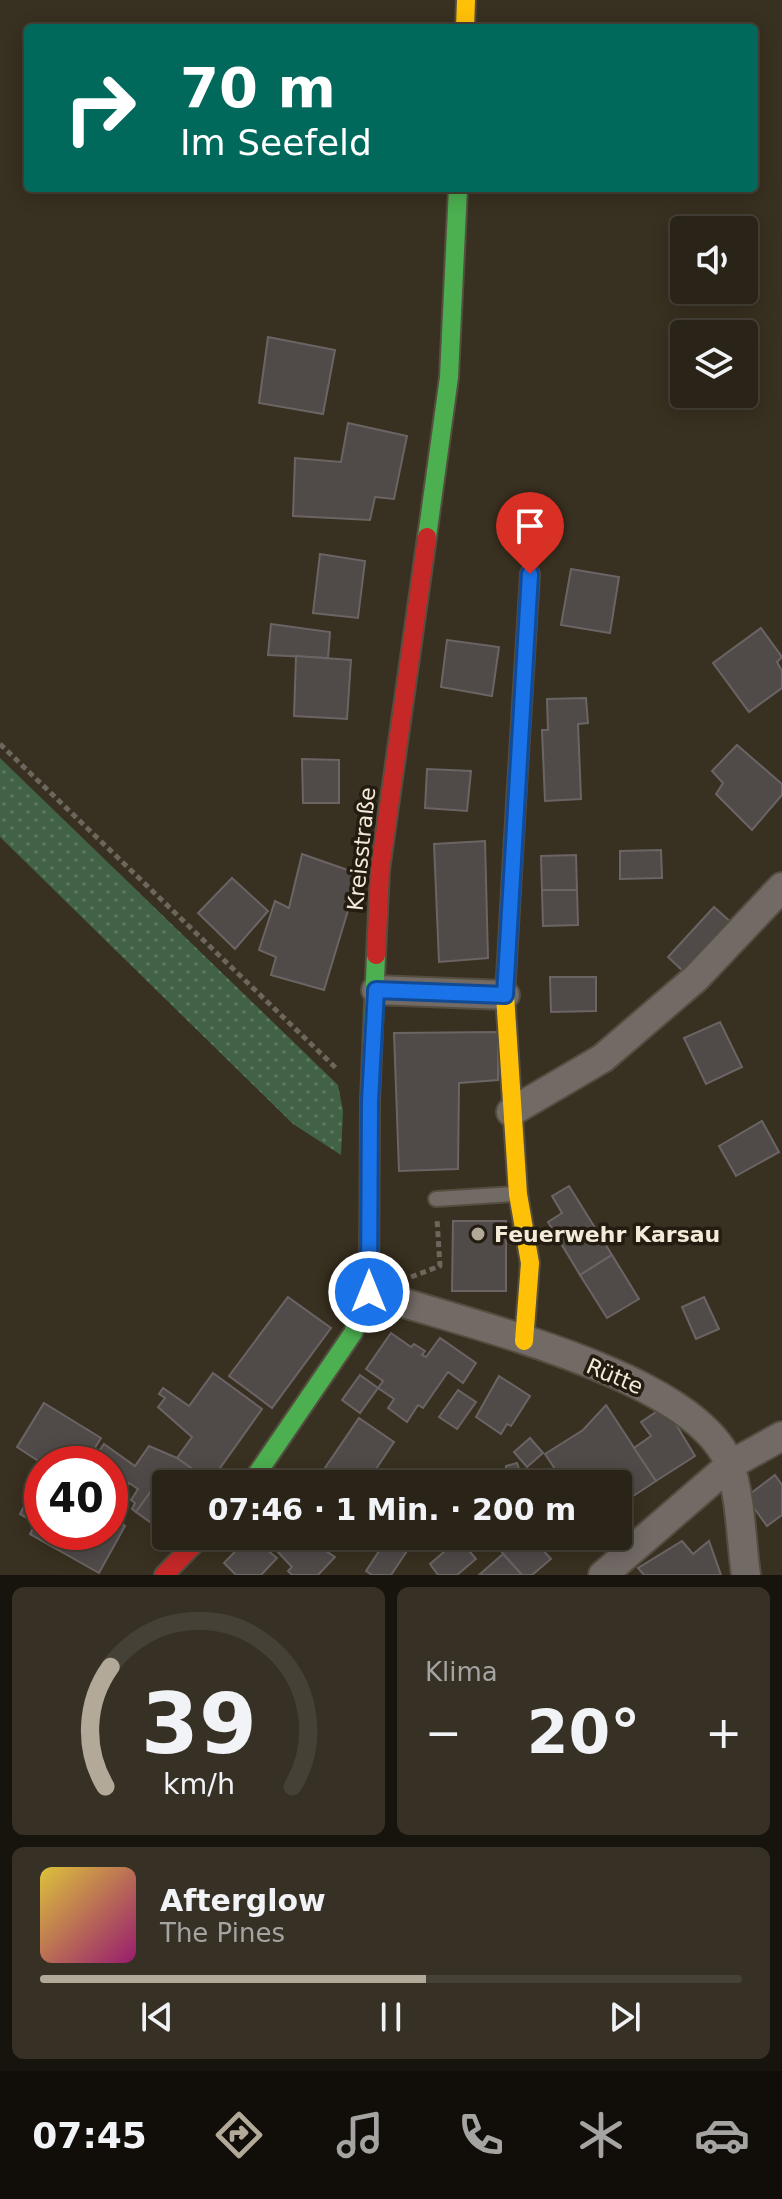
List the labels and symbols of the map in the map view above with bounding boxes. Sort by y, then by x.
pin [496,492,564,574]
street label: Kreisstraße [343,786,380,912]
place label: Feuerwehr Karsau [494,1222,720,1247]
marker: Feuerwehr Karsau [469,1225,487,1243]
position arrow [327,1250,411,1334]
street label: Rütte [583,1353,647,1399]
speed limit sign: 40 [24,1446,128,1550]

